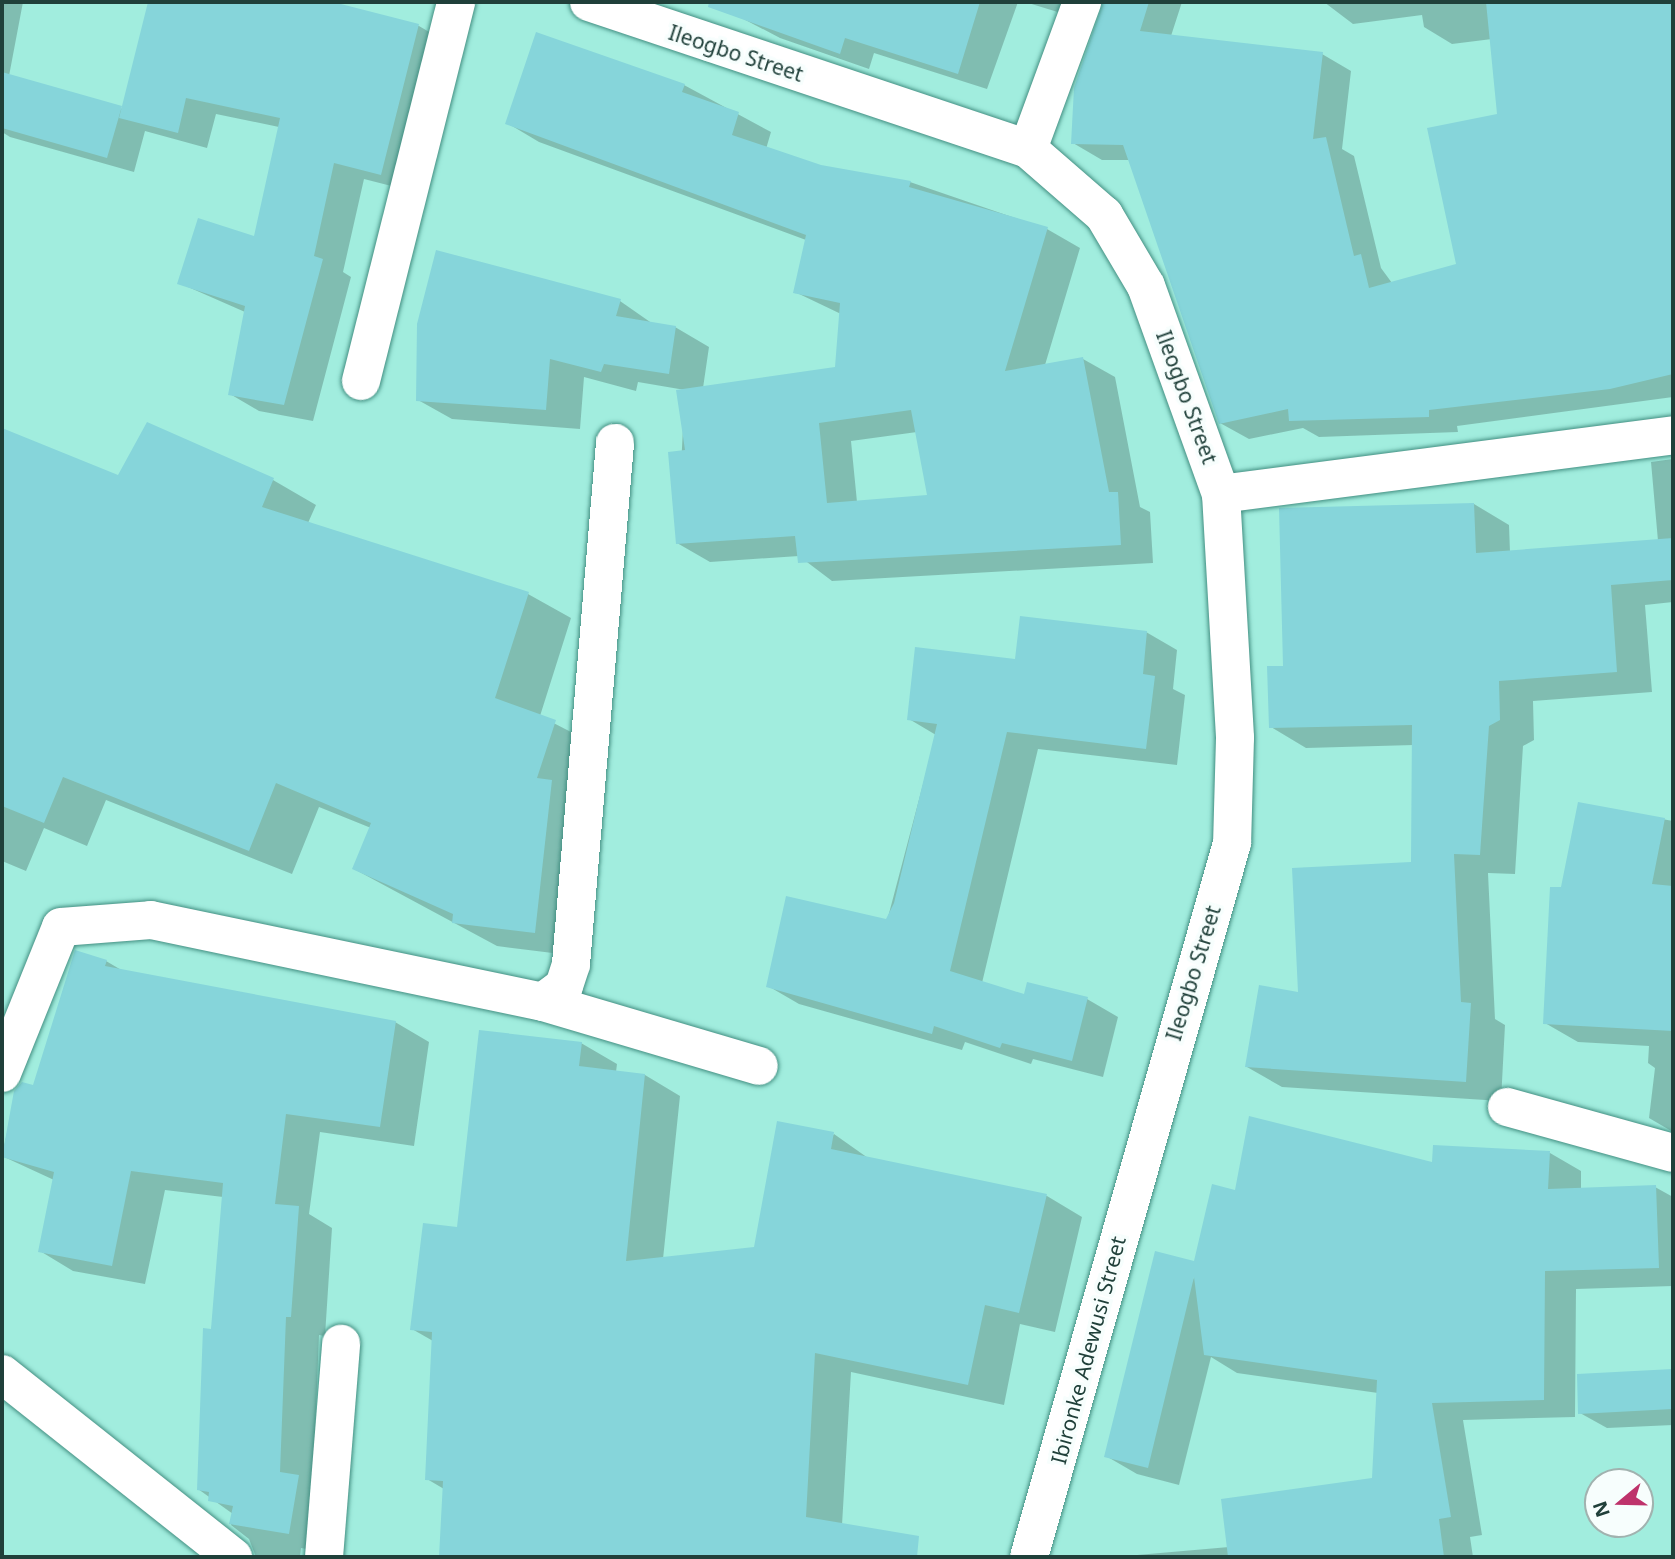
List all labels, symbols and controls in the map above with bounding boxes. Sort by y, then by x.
street label: Ileogbo Street [666,19,806,87]
street label: Ileogbo Street [1151,327,1223,467]
street label: Ileogbo Street [1161,903,1225,1043]
street label: Ibironke Adewusi Street [1045,1233,1131,1467]
north arrow [1584,1468,1654,1538]
text: N [1586,1498,1616,1521]

